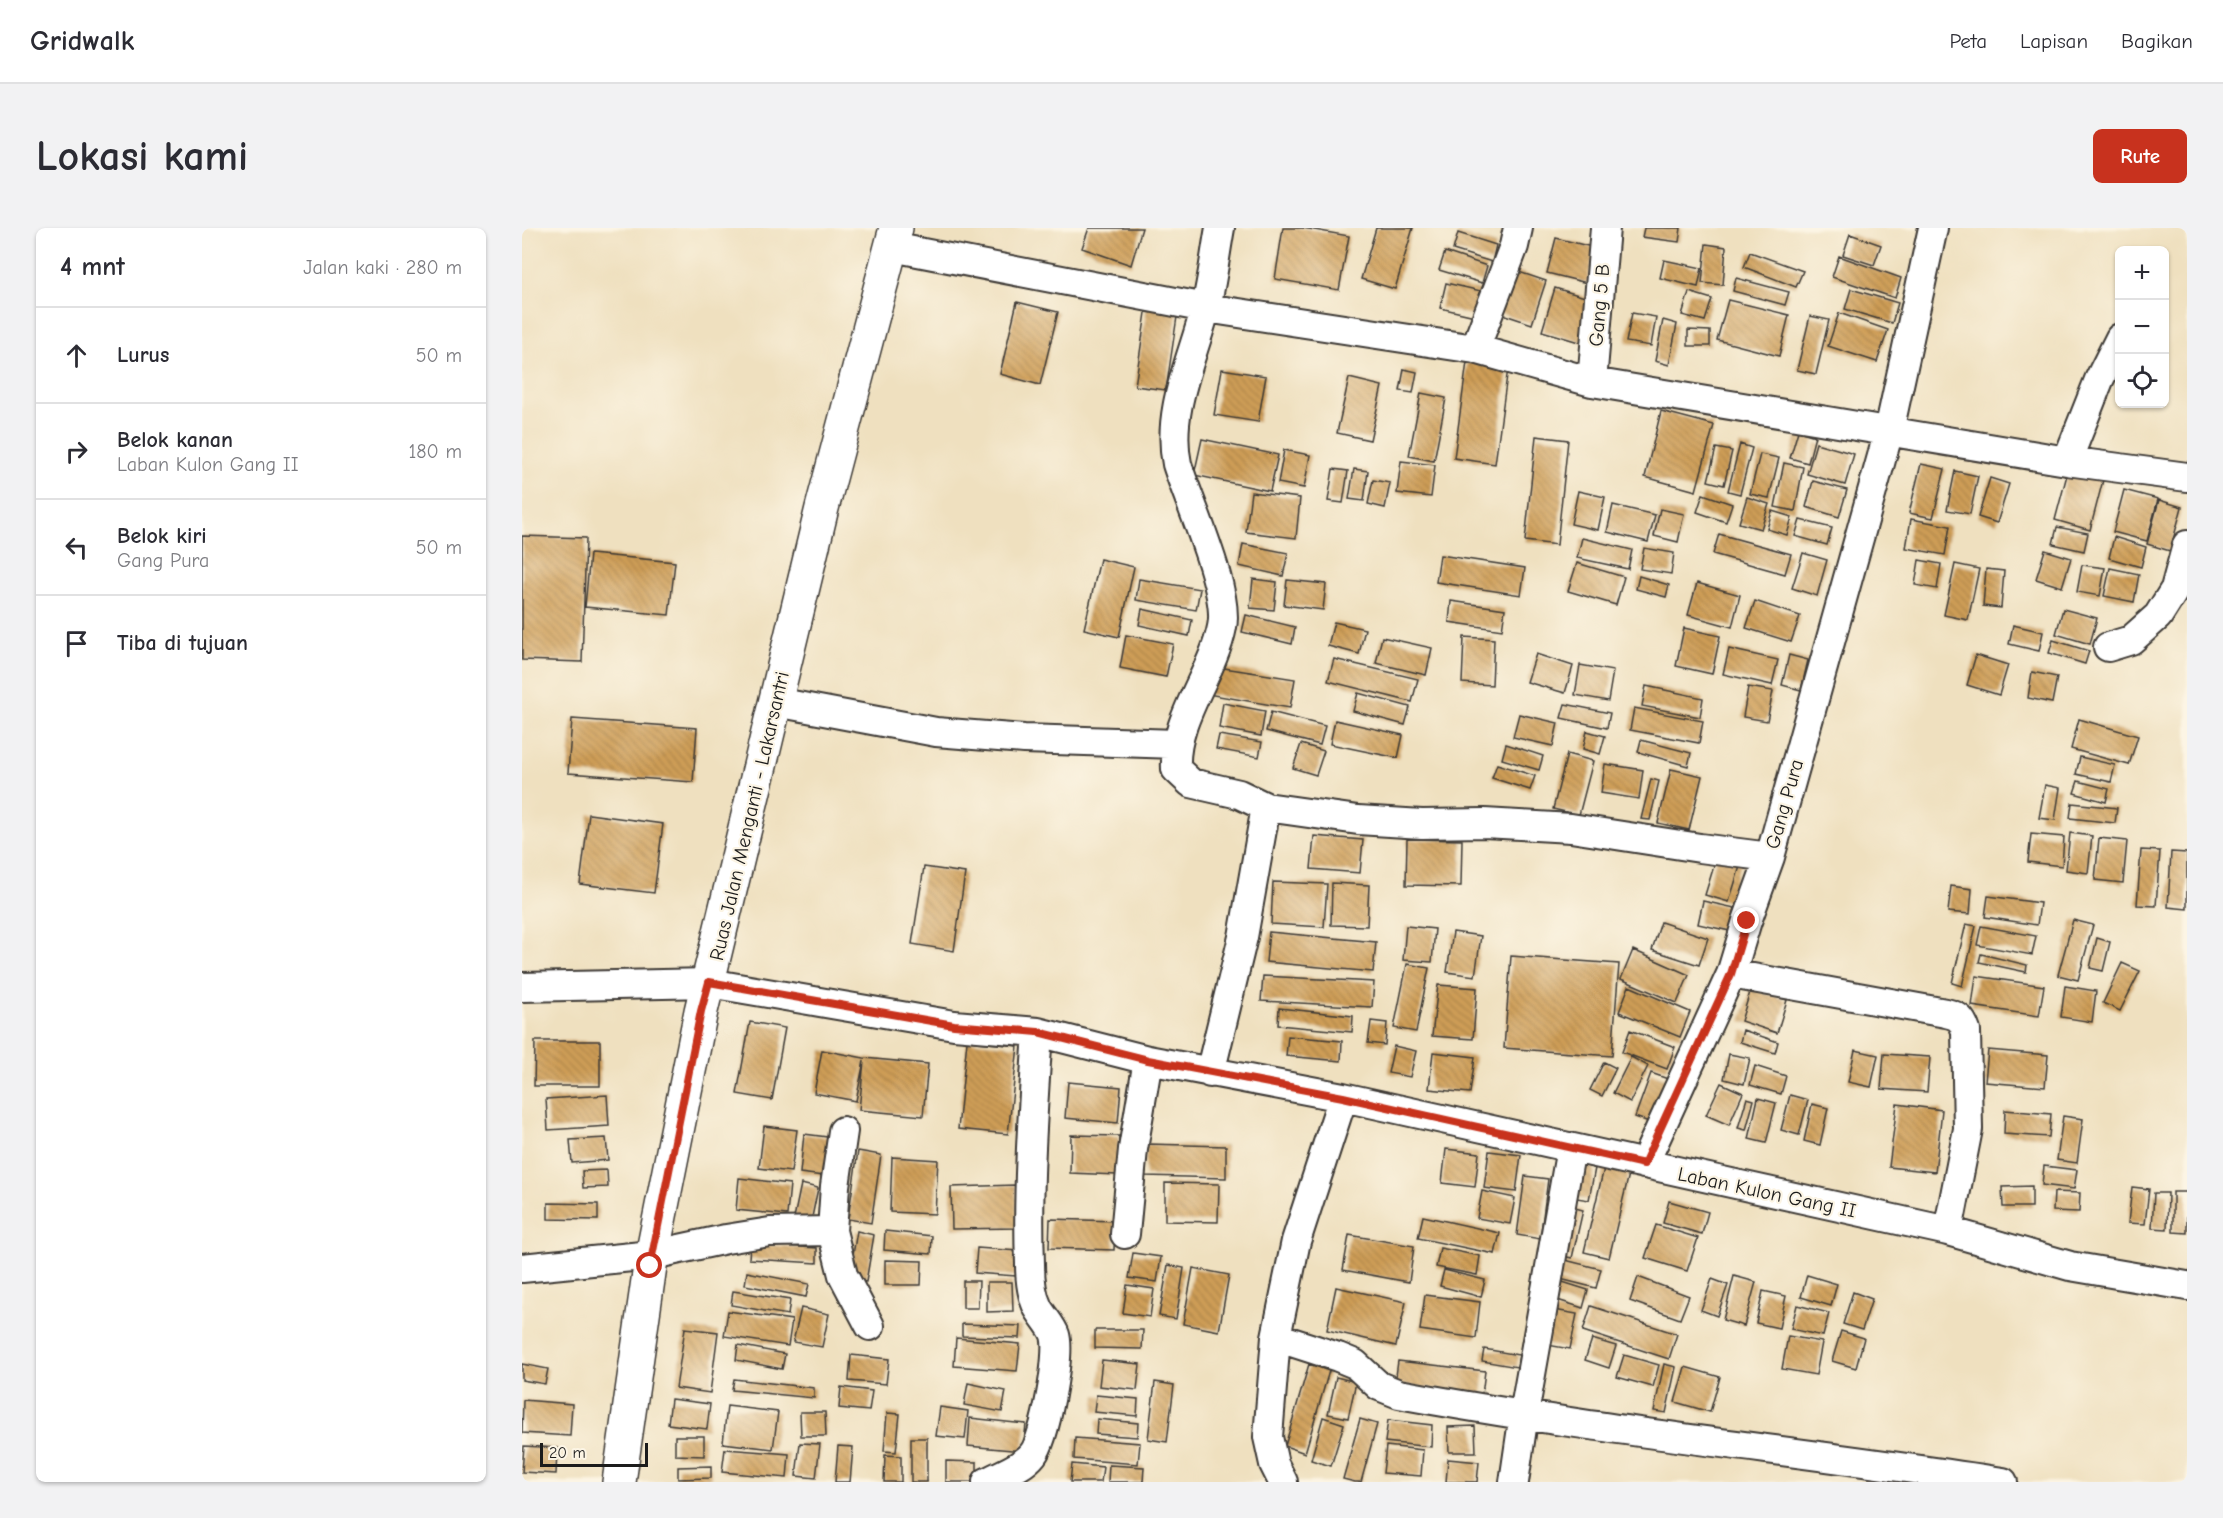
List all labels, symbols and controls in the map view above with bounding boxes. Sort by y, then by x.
text: Gridwalk [30,25,134,57]
text: Peta [1949,29,1987,53]
text: Lapisan [2020,29,2088,53]
text: Bagikan [2121,29,2193,53]
button: Rute [2093,129,2187,183]
text: Lokasi kami [36,132,248,181]
map controls [2115,246,2169,408]
button: + [2115,246,2169,300]
text: 4 mnt [60,252,125,282]
text: Jalan kaki · 280 m [303,256,462,279]
street label: Gang 5 B [1584,263,1615,347]
button: − [2115,300,2169,354]
icon: ahead [60,339,93,372]
text: Lurus [117,342,169,368]
text: 50 m [416,344,462,367]
button: locate [2115,354,2169,408]
text: Belok kanan [117,427,233,453]
icon: right [60,435,93,468]
text: 180 m [408,440,462,463]
text: Laban Kulon Gang II [117,453,299,476]
text: Belok kiri [117,523,207,549]
icon: left [60,531,93,564]
text: 50 m [416,536,462,559]
text: Gang Pura [117,549,209,572]
icon: arrive [60,627,93,660]
text: Tiba di tujuan [117,630,248,656]
street label: Ruas Jalan Menganti - Lakarsantri [705,669,794,963]
street label: Gang Pura [1761,757,1808,852]
route end [1733,907,1759,933]
street label: Laban Kulon Gang II [1676,1162,1858,1223]
route start [636,1252,662,1278]
scale bar [540,1440,648,1468]
text: 20 m [549,1444,586,1462]

